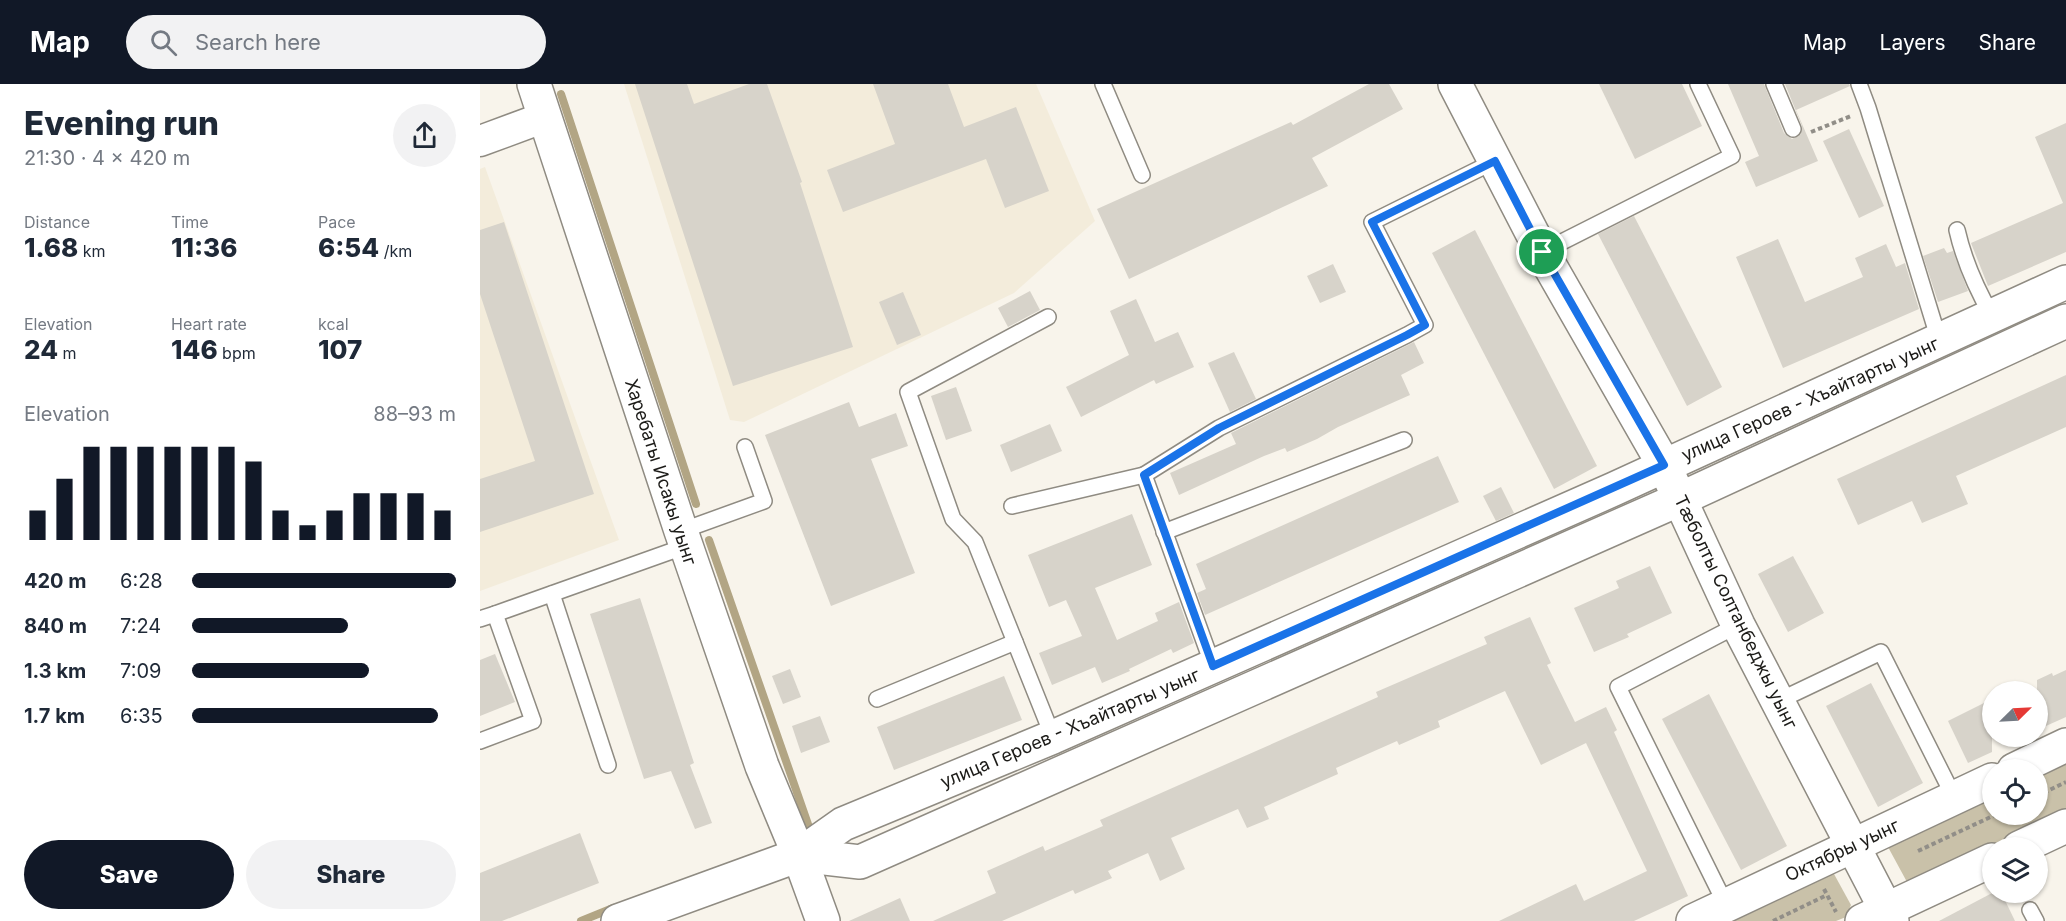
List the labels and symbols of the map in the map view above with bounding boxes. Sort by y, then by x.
pin [1516,226,1567,277]
street label: улица Героев - Хъайтарты уынг [1678,332,1942,465]
street label: Харебаты Исакы уынг [621,376,701,568]
street label: Тæболты Солтанбеджы уынг [1670,492,1802,732]
street label: улица Героев - Хъайтарты уынг [937,664,1203,792]
north arrow [1982,681,2048,747]
street label: Октябры уынг [1781,814,1903,886]

